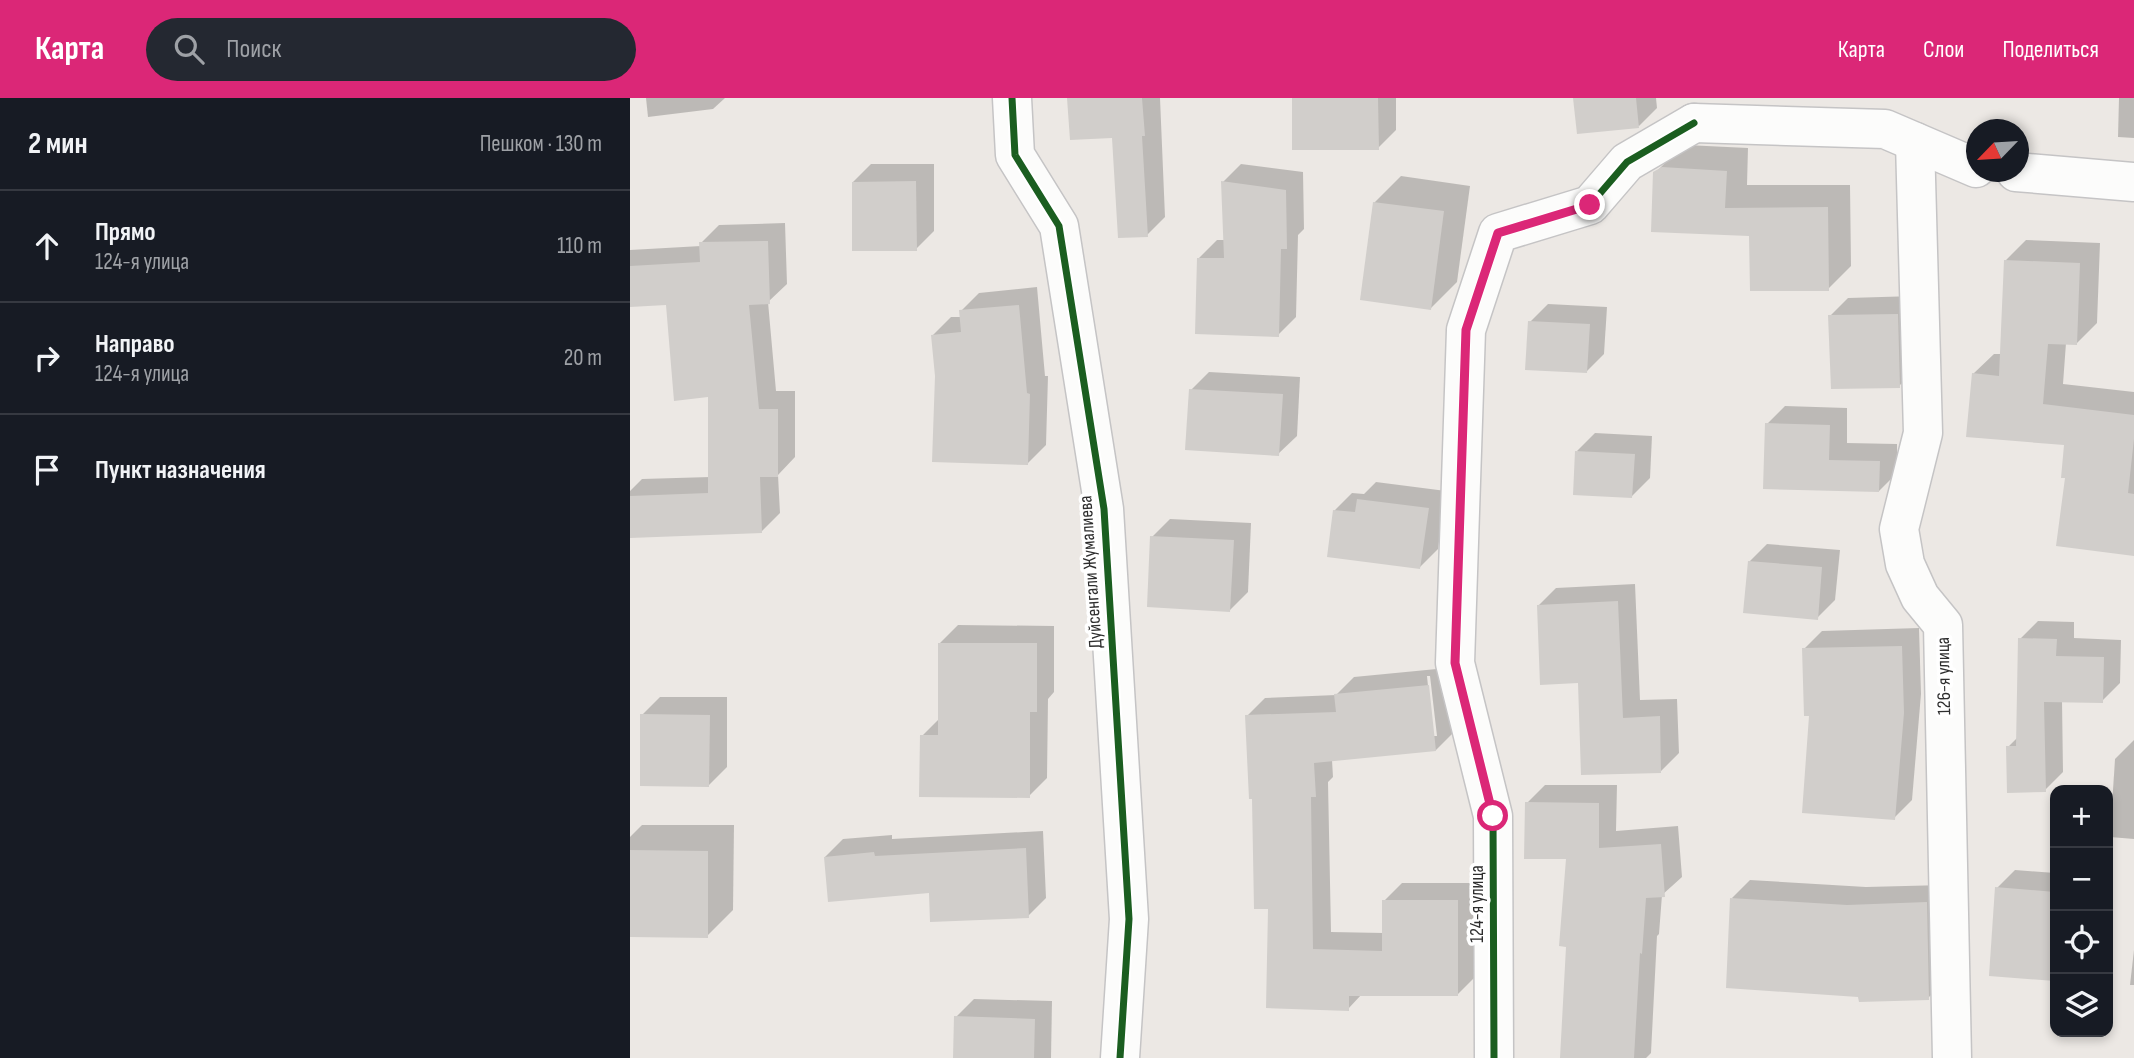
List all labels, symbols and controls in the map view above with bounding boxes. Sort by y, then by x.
search box [146,18,636,81]
text: Карта [35,29,104,69]
icon: search [170,30,208,68]
text: Поиск [226,34,281,65]
text: Карта [1838,35,1885,64]
text: Слои [1923,35,1964,64]
text: Поделиться [2002,35,2099,64]
north arrow [1966,119,2029,182]
text: 2 мин [28,126,88,162]
text: Пешком · 130 m [480,130,602,158]
route end [1574,189,1605,220]
text: Прямо [95,217,156,248]
icon: ahead [28,227,66,265]
text: 110 m [557,232,602,260]
text: 124-я улица [95,248,189,276]
text: Направо [95,329,174,360]
icon: right [28,339,66,377]
text: 20 m [564,344,602,372]
text: 124-я улица [95,360,189,388]
icon: arrive [28,451,66,489]
text: Пункт назначения [95,455,266,486]
street label: Дуйсенгали Жумалиева [1074,495,1108,649]
street label: 126-я улица [1932,637,1956,715]
map controls [2050,785,2113,1037]
button: + [2050,785,2113,848]
route start [1477,800,1508,831]
button: − [2050,848,2113,911]
street label: 124-я улица [1466,865,1489,943]
button: locate [2050,911,2113,974]
button: layers [2050,974,2113,1037]

